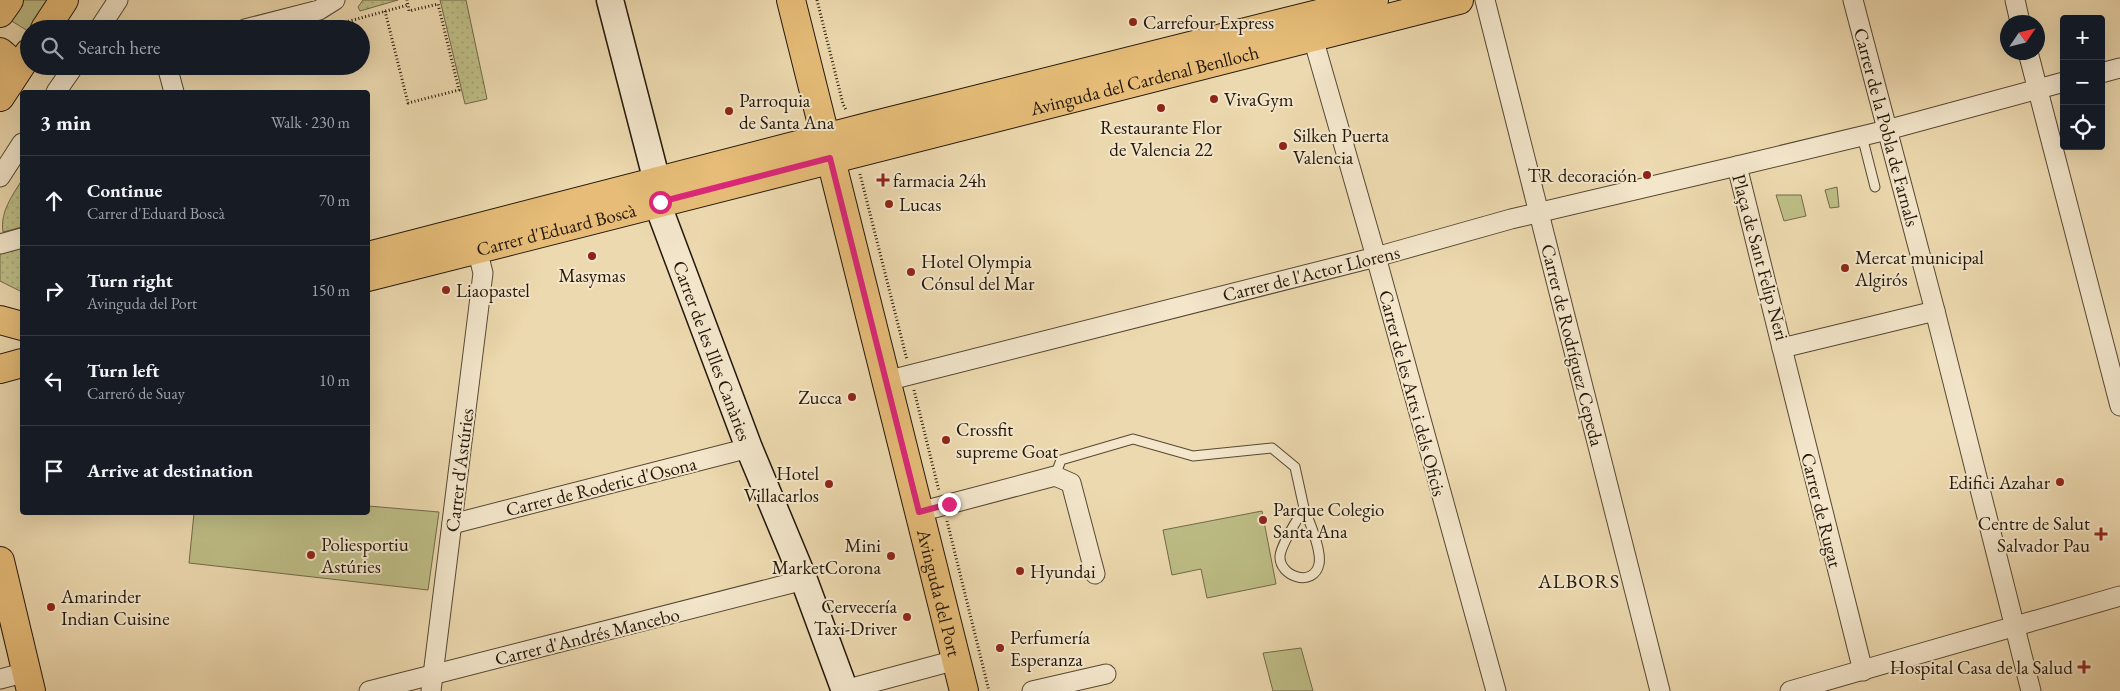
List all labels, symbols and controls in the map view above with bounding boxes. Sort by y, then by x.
place label: Carrefour Express [1143,10,1274,35]
north arrow [2000,15,2045,60]
map controls [2060,15,2105,150]
button: + [2060,15,2105,60]
marker: Carrefour Express [1127,16,1139,28]
search box [20,20,370,75]
street label: Carrer de la Pobla de Farnals [1848,25,1925,229]
icon: search [38,34,66,62]
text: Search here [78,35,160,60]
street label: Avinguda del Cardenal Benlloch [1027,39,1262,122]
button: − [2060,60,2105,105]
place label: VivaGym [1224,87,1294,112]
place label: Parroquia de Santa Ana [739,88,835,135]
marker: VivaGym [1208,93,1220,105]
marker: Restaurante Flor de Valencia 22 [1155,102,1167,114]
marker: Parroquia de Santa Ana [723,105,735,117]
button: locate [2060,105,2105,150]
text: 3 min [40,109,91,136]
text: Walk · 230 m [271,112,350,133]
place label: Restaurante Flor de Valencia 22 [1100,115,1223,162]
place label: Silken Puerta Valencia [1293,123,1389,170]
marker: Silken Puerta Valencia [1277,140,1289,152]
place label: TR decoración [1528,163,1637,188]
place label: farmacia 24h [893,168,987,193]
marker: TR decoración [1641,169,1653,181]
street label: Plaça de Sant Felip Neri [1726,171,1795,343]
marker: farmacia 24h [877,174,889,186]
text: Continue [87,178,162,203]
icon: ahead [40,187,68,215]
text: 70 m [319,190,350,211]
route start [649,191,672,214]
place label: Lucas [899,192,941,217]
street label: Carrer d'Eduard Boscà [474,197,639,262]
marker: Lucas [883,198,895,210]
text: Carrer d'Eduard Boscà [87,203,225,224]
street label: Carrer de l'Actor Llorens [1220,239,1402,308]
street label: Carrer de Rodríguez Cepeda [1535,241,1610,449]
place label: Mercat municipal Algirós [1854,245,1984,292]
place label: Hotel Olympia Cónsul del Mar [921,249,1035,296]
marker: Masymas [586,250,598,262]
street label: Carrer de les Illes Canàries [667,257,757,444]
marker: Mercat municipal Algirós [1839,262,1851,274]
place label: Masymas [558,263,626,288]
marker: Hotel Olympia Cónsul del Mar [905,266,917,278]
text: Turn right [87,268,173,293]
icon: right [40,277,68,305]
place label: Liaopastel [456,278,530,303]
text: 150 m [311,280,350,301]
marker: Liaopastel [440,284,452,296]
street label: Carrer de les Arts i dels Oficis [1373,287,1452,499]
text: Avinguda del Port [87,293,197,314]
text: Turn left [87,358,159,383]
icon: left [40,367,68,395]
text: 10 m [319,370,350,391]
text: Carreró de Suay [87,383,185,404]
place label: Zucca [798,385,842,410]
marker: Zucca [846,391,858,403]
street label: Carrer d'Astúries [440,407,479,533]
place label: Crossfit supreme Goat [956,417,1058,464]
marker: Crossfit supreme Goat [940,434,952,446]
street label: Carrer de Rugat [1795,450,1848,570]
street label: Carrer de Roderic d'Osona [503,451,699,522]
icon: arrive [40,457,68,485]
text: Arrive at destination [87,458,253,483]
place label: Hotel Villacarlos [744,461,819,508]
place label: Edifici Azahar [1948,470,2051,495]
marker: Edifici Azahar [2054,476,2066,488]
marker: Hotel Villacarlos [823,478,835,490]
route end [938,493,961,516]
place label: Parque Colegio Santa Ana [1273,497,1385,544]
place label: Centre de Salut Salvador Pau [1978,511,2090,558]
marker: Parque Colegio Santa Ana [1257,514,1269,526]
street label: Avinguda del Port [911,525,967,659]
marker: Centre de Salut Salvador Pau [2094,527,2108,541]
place label: Poliesportiu Astúries [320,532,409,579]
place label: Mini MarketCorona [772,533,881,580]
marker: Poliesportiu Astúries [305,549,317,561]
marker: Mini MarketCorona [885,550,897,562]
place label: Hyundai [1030,559,1096,584]
marker: Hyundai [1014,565,1026,577]
district label: ALBORS [1537,568,1620,594]
place label: Amarinder Indian Cuisine [60,584,170,631]
place label: Cervecería Taxi-Driver [814,594,898,641]
marker: Amarinder Indian Cuisine [45,601,57,613]
street label: Carrer d'Andrés Mancebo [492,601,682,672]
marker: Cervecería Taxi-Driver [901,611,913,623]
place label: Perfumería Esperanza [1010,625,1091,672]
marker: Perfumería Esperanza [994,642,1006,654]
place label: Hospital Casa de la Salud [1890,655,2073,680]
marker: Hospital Casa de la Salud [2077,660,2091,674]

